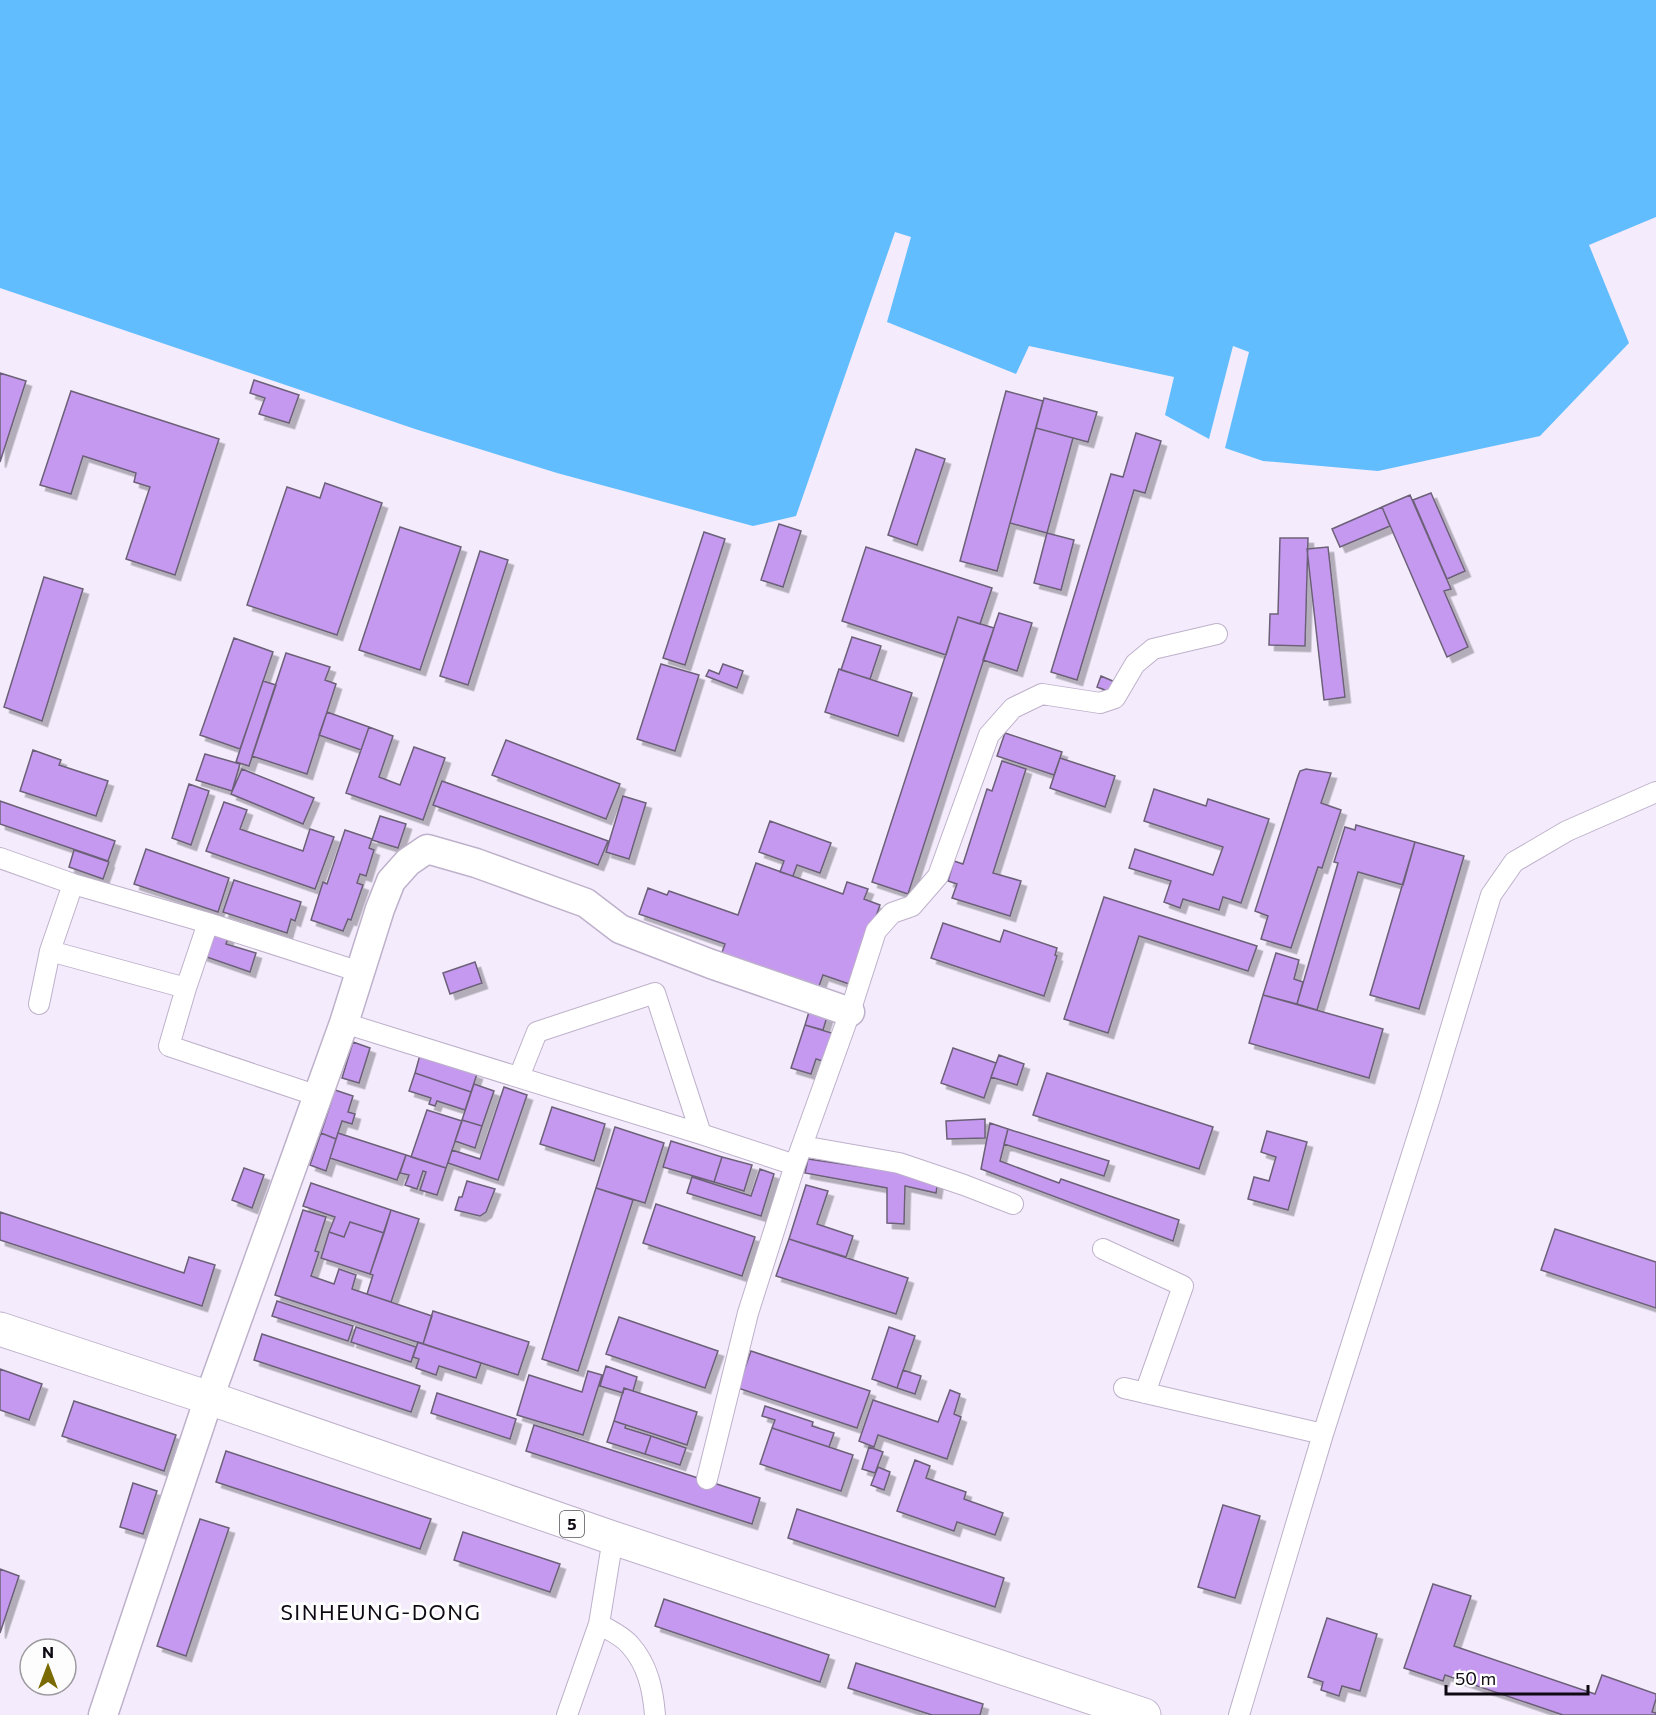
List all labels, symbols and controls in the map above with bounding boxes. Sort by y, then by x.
road number: 5 [560,1511,584,1537]
district label: SINHEUNG-DONG [280,1599,482,1624]
north arrow [18,1637,78,1697]
text: N [42,1642,54,1661]
scale bar [1446,1658,1588,1696]
text: 50 m [1455,1667,1496,1689]

